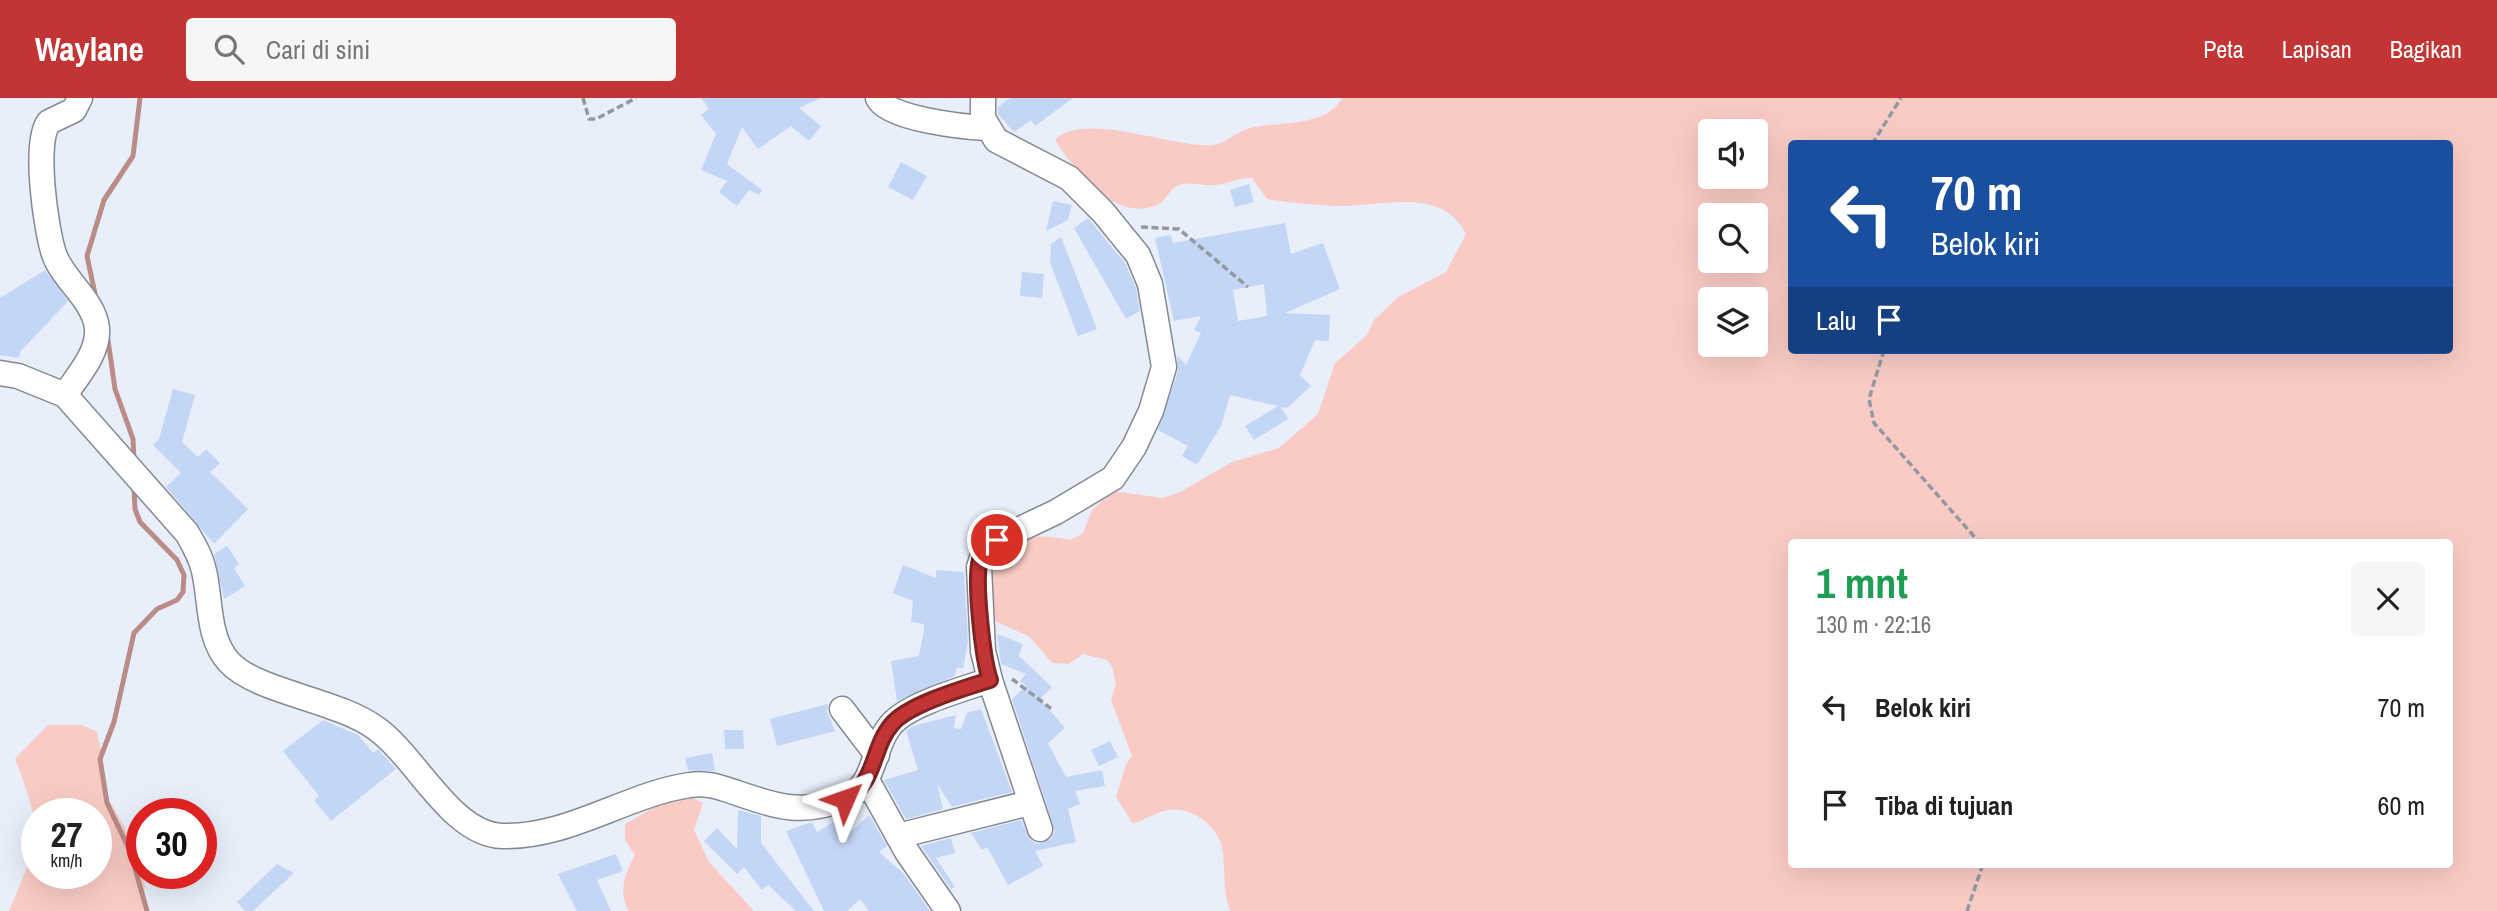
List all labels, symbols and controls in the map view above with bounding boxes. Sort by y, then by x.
search box [186,18,676,81]
text: Waylane [35,27,144,71]
icon: search [210,30,248,68]
text: Cari di sini [266,32,370,67]
text: Peta [2203,33,2244,65]
text: Lapisan [2282,33,2352,65]
text: Bagikan [2390,33,2462,65]
map controls [1698,119,1768,357]
button: sound [1698,119,1768,189]
text: 70 m [1931,159,2023,225]
icon: left [1816,168,1907,259]
button: search [1698,203,1768,273]
text: Belok kiri [1931,222,2040,265]
button: layers [1698,287,1768,357]
icon: arrive [1870,301,1908,339]
text: Lalu [1816,303,1856,338]
pin [967,510,1027,570]
icon: arrive [978,521,1016,559]
text: 1 mnt [1816,555,1908,611]
button: close [2351,562,2425,636]
text: 130 m · 22:16 [1816,609,1931,640]
icon: left [1816,688,1854,726]
text: Belok kiri [1875,690,1971,725]
text: 70 m [2378,690,2425,725]
position arrow [808,762,882,836]
icon: arrive [1816,786,1854,824]
text: Tiba di tujuan [1875,788,2013,823]
text: 60 m [2378,788,2425,823]
speed limit sign: 30 [126,798,217,889]
text: 27 [51,811,82,858]
text: km/h [51,848,83,873]

